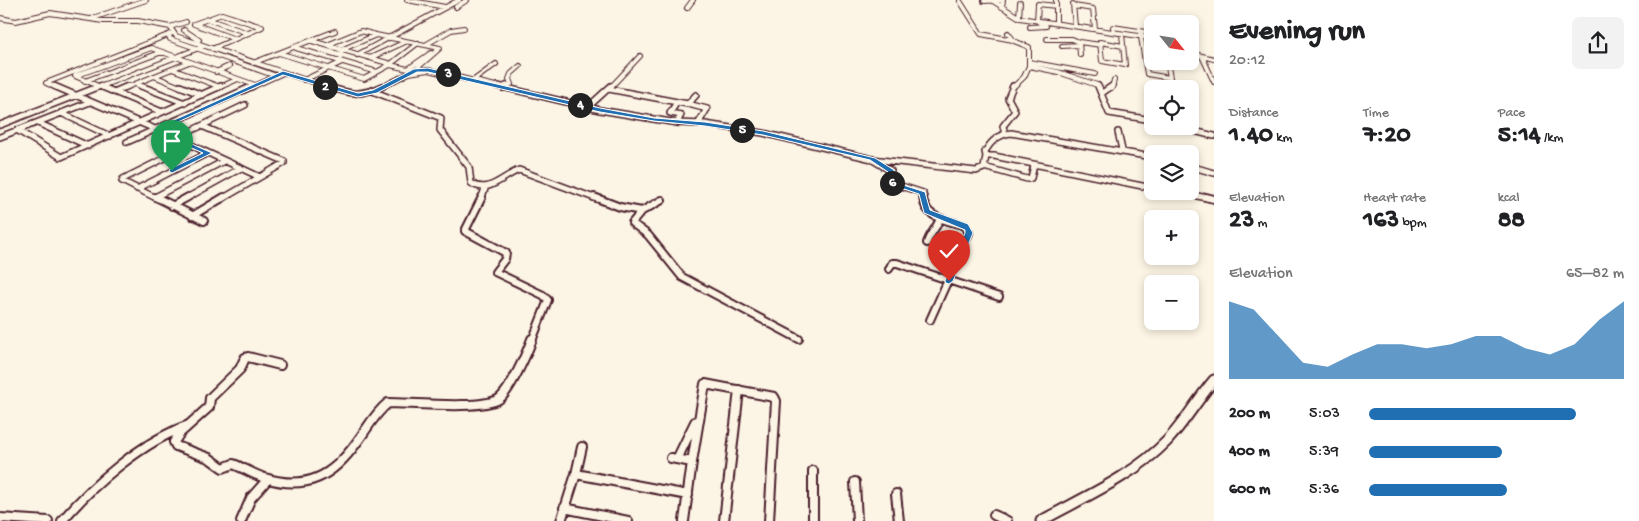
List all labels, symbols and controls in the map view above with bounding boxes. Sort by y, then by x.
north arrow [1144,15,1199,70]
map controls [1144,15,1199,330]
text: Evening run [1229,16,1365,49]
button: share [1572,17,1624,69]
text: 20:12 [1229,52,1265,71]
pin: 3 [436,62,460,86]
text: 3 [445,66,452,83]
pin: 2 [312,74,338,100]
text: 2 [322,79,329,96]
button: locate [1144,80,1199,135]
pin: 4 [568,92,592,118]
text: 4 [577,97,584,114]
text: Distance [1229,105,1278,122]
text: Time [1363,105,1389,122]
text: Pace [1498,105,1525,122]
pin: 5 [730,118,754,142]
pin [151,120,193,171]
text: 5 [739,122,746,139]
text: 1.40 [1229,122,1273,151]
text: 7:20 [1363,122,1411,151]
text: 5:14 [1498,122,1541,151]
icon: arrive [158,127,186,155]
text: km [1273,130,1292,147]
text: /km [1541,130,1563,147]
button: layers [1144,145,1199,200]
pin: 6 [880,170,904,196]
text: 6 [889,175,896,192]
text: Elevation [1229,190,1285,207]
text: Heart rate [1363,190,1426,207]
text: kcal [1498,190,1520,207]
text: 23 [1229,207,1254,236]
text: 163 [1363,207,1399,236]
text: 88 [1498,207,1525,236]
button: + [1144,210,1199,265]
text: m [1254,215,1268,232]
text: bpm [1399,215,1427,232]
pin [928,230,970,281]
icon: check [935,237,963,265]
text: Elevation [1229,265,1293,284]
text: 65–82 m [1566,265,1624,284]
button: − [1144,275,1199,330]
text: 200 m [1229,405,1270,424]
text: 5:03 [1309,405,1340,424]
text: 400 m [1229,443,1270,462]
text: 5:39 [1309,443,1339,462]
text: 600 m [1229,481,1270,500]
text: 5:36 [1309,481,1339,500]

